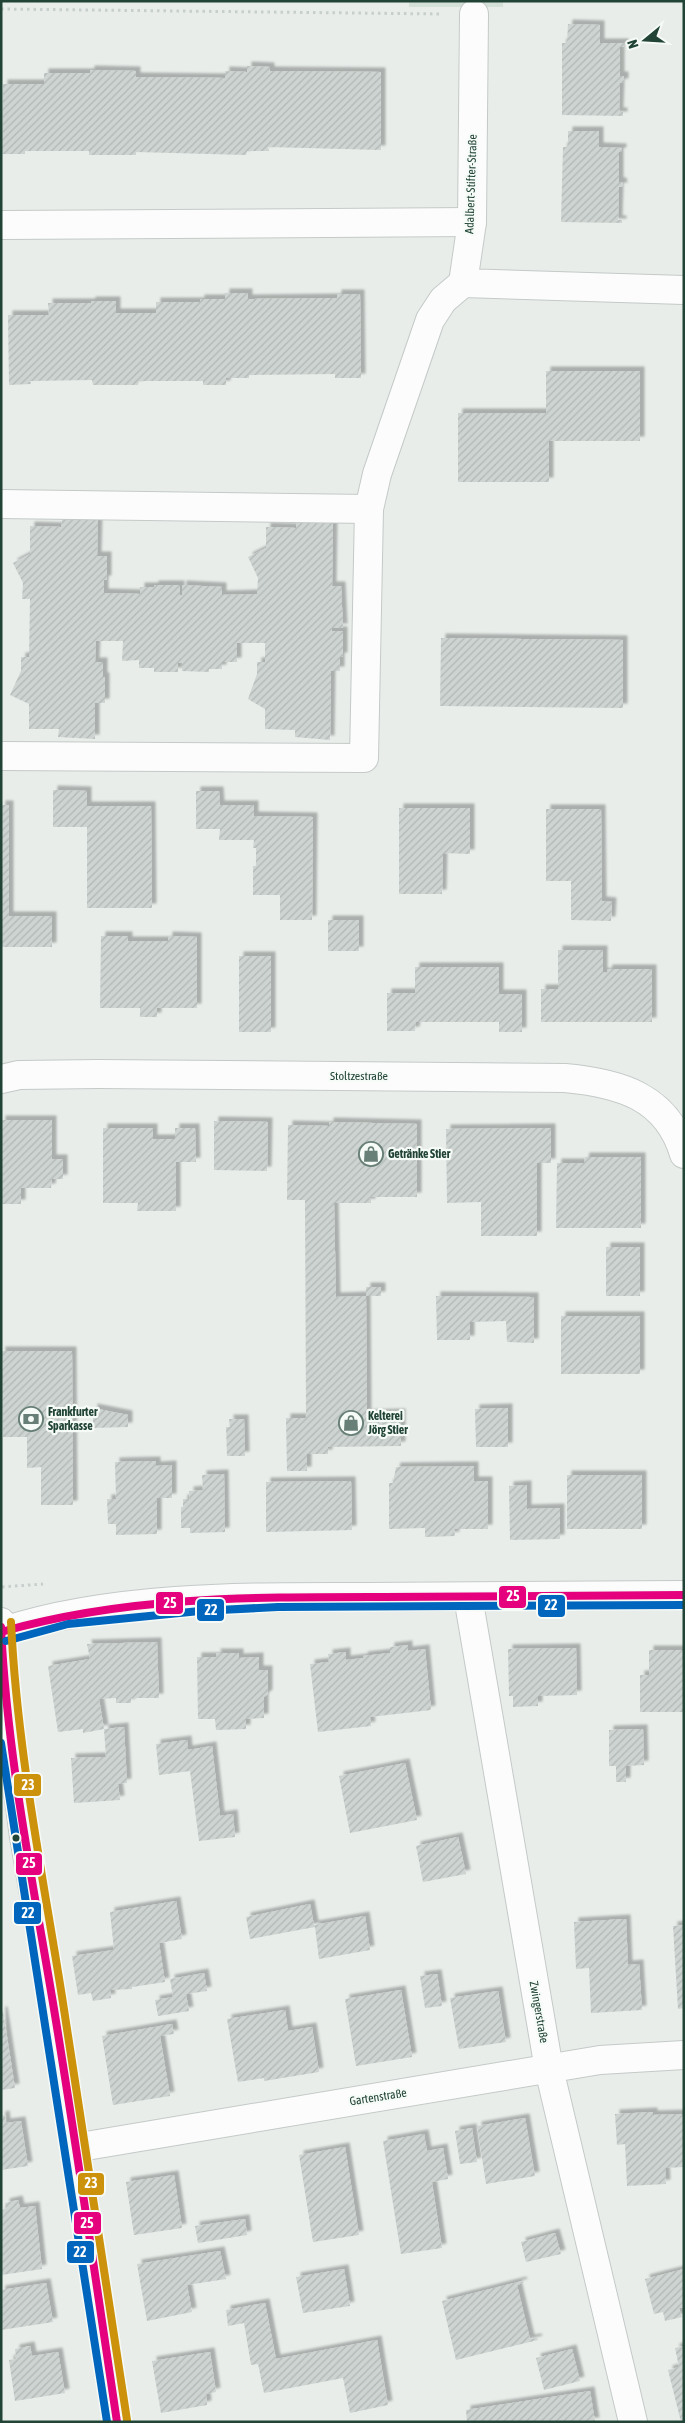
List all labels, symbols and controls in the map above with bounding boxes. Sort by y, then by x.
north arrow [620,15,670,65]
text: N [624,38,642,50]
street label: Adalbert-Stifter-Straße [462,134,480,234]
street label: Stoltzestraße [330,1069,388,1083]
shop icon: Getränke Stier [358,1141,384,1167]
place label: Getränke Stier [388,1147,451,1161]
place label: Frankfurter Sparkasse [48,1405,98,1433]
bank icon: Frankfurter Sparkasse [18,1406,44,1432]
place label: Kelterei Jörg Stier [367,1409,408,1437]
shop icon: Kelterei Jörg Stier [338,1410,364,1436]
line badge: 25 [498,1585,527,1609]
text: 25 [506,1588,520,1604]
line badge: 25 [155,1591,184,1615]
line badge: 22 [537,1594,566,1618]
text: 25 [163,1595,177,1611]
text: 22 [544,1597,558,1613]
line badge: 22 [196,1598,225,1622]
text: 22 [204,1602,218,1618]
line badge: 23 [13,1773,42,1797]
text: 23 [21,1777,35,1793]
unlabelled marker [11,1833,21,1843]
line badge: 25 [15,1852,43,1876]
text: 25 [22,1855,36,1871]
line badge: 22 [13,1901,42,1925]
text: 22 [21,1905,35,1921]
street label: Zwingerstraße [527,1980,551,2044]
street label: Gartenstraße [348,2086,408,2108]
line badge: 23 [77,2172,105,2196]
text: 23 [84,2175,98,2191]
line badge: 25 [73,2211,102,2235]
text: 25 [80,2215,94,2231]
line badge: 22 [66,2240,95,2264]
text: 22 [73,2244,87,2260]

